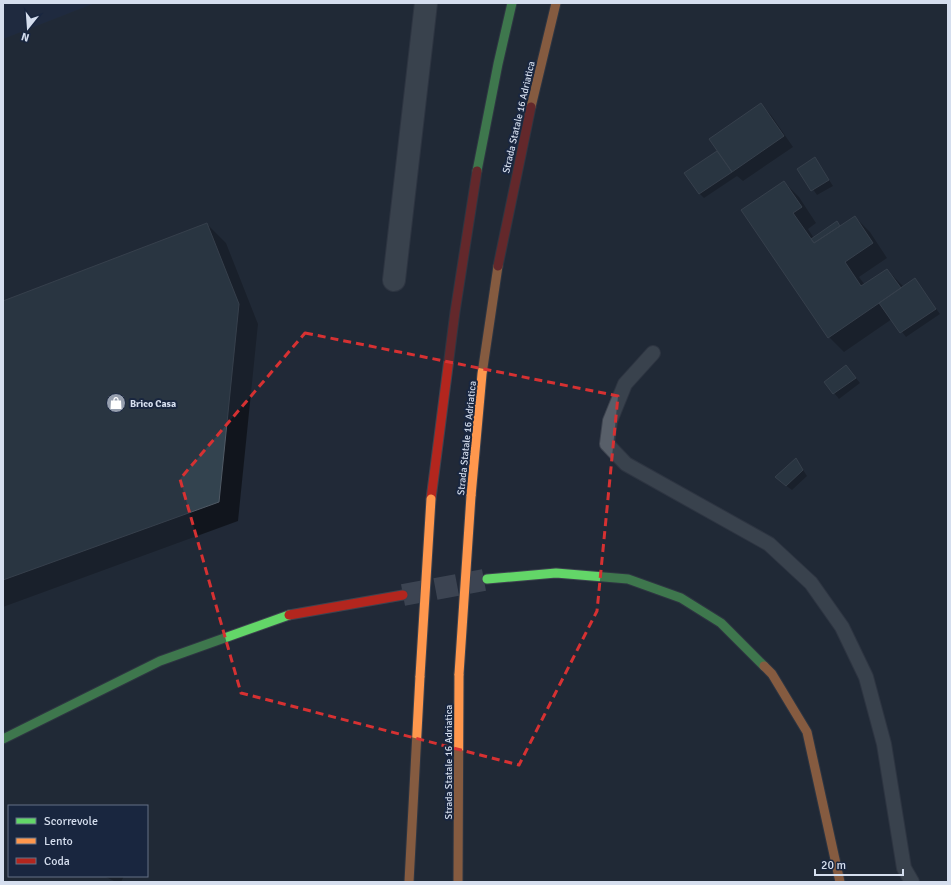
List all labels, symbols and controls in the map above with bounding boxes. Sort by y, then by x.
north arrow [8,8,48,48]
text: N [20,30,31,44]
street label: Strada Statale 16 Adriatica [500,60,538,175]
street label: Strada Statale 16 Adriatica [455,380,479,496]
shop icon: Brico Casa [105,392,127,414]
place label: Brico Casa [130,398,176,410]
street label: Strada Statale 16 Adriatica [443,705,455,819]
legend [8,805,148,877]
text: Scorrevole [44,814,98,829]
text: Lento [44,834,73,849]
scale bar [815,851,903,877]
text: Coda [44,854,70,869]
text: 20 m [821,858,846,873]

